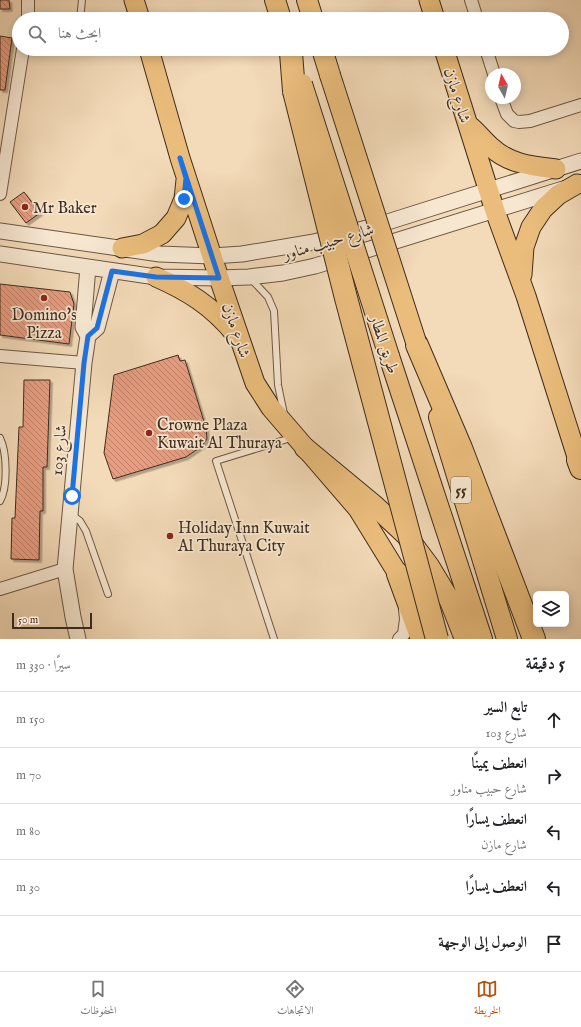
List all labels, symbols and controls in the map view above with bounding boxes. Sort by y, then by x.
search box [12,12,569,56]
icon: search [26,23,48,45]
text: ابحث هنا [58,24,101,43]
street label: شارع مازن [436,66,474,126]
north arrow [485,68,521,104]
route end [175,190,193,208]
place label: Mr Baker [33,199,97,219]
marker: Mr Baker [20,202,30,212]
street label: شارع حبيب مناور [279,220,377,268]
marker: Domino's Pizza [39,293,49,303]
street label: شارع مازن [215,301,254,361]
place label: Domino's Pizza [11,306,77,344]
street label: طريق المطار [364,311,402,377]
place label: Crowne Plaza Kuwait Al Thuraya [157,416,282,454]
street label: شارع 103 [48,424,74,477]
marker: Crowne Plaza Kuwait Al Thuraya [144,428,154,438]
road number: 55 [451,477,471,503]
route start [63,487,81,505]
place label: Holiday Inn Kuwait Al Thuraya City [177,519,310,557]
marker: Holiday Inn Kuwait Al Thuraya City [165,531,175,541]
map controls [533,591,569,627]
button: layers [533,591,569,627]
scale bar [12,611,92,630]
text: 50 m [18,613,38,627]
text: 5 دقيقة [525,654,565,675]
text: سيرًا · 330 m [16,657,71,674]
text: تابع السير [485,698,527,717]
icon: ahead [543,709,565,731]
text: 150 m [16,711,45,728]
text: شارع 103 [486,725,527,742]
text: انعطف يمينًا [471,754,527,773]
icon: right [543,765,565,787]
text: 70 m [16,767,41,784]
text: شارع حبيب مناور [451,781,527,798]
text: انعطف يسارًا [465,810,527,829]
icon: left [543,821,565,843]
text: 80 m [16,823,40,840]
text: شارع مازن [481,837,527,854]
text: انعطف يسارًا [465,877,527,896]
icon: left [543,877,565,899]
text: 30 m [16,879,40,896]
text: الوصول إلى الوجهة [438,933,527,952]
icon: arrive [543,933,565,955]
tab: المحفوظات [80,978,116,1021]
tab: الاتجاهات [277,978,314,1021]
tab: الخريطة [474,978,501,1021]

